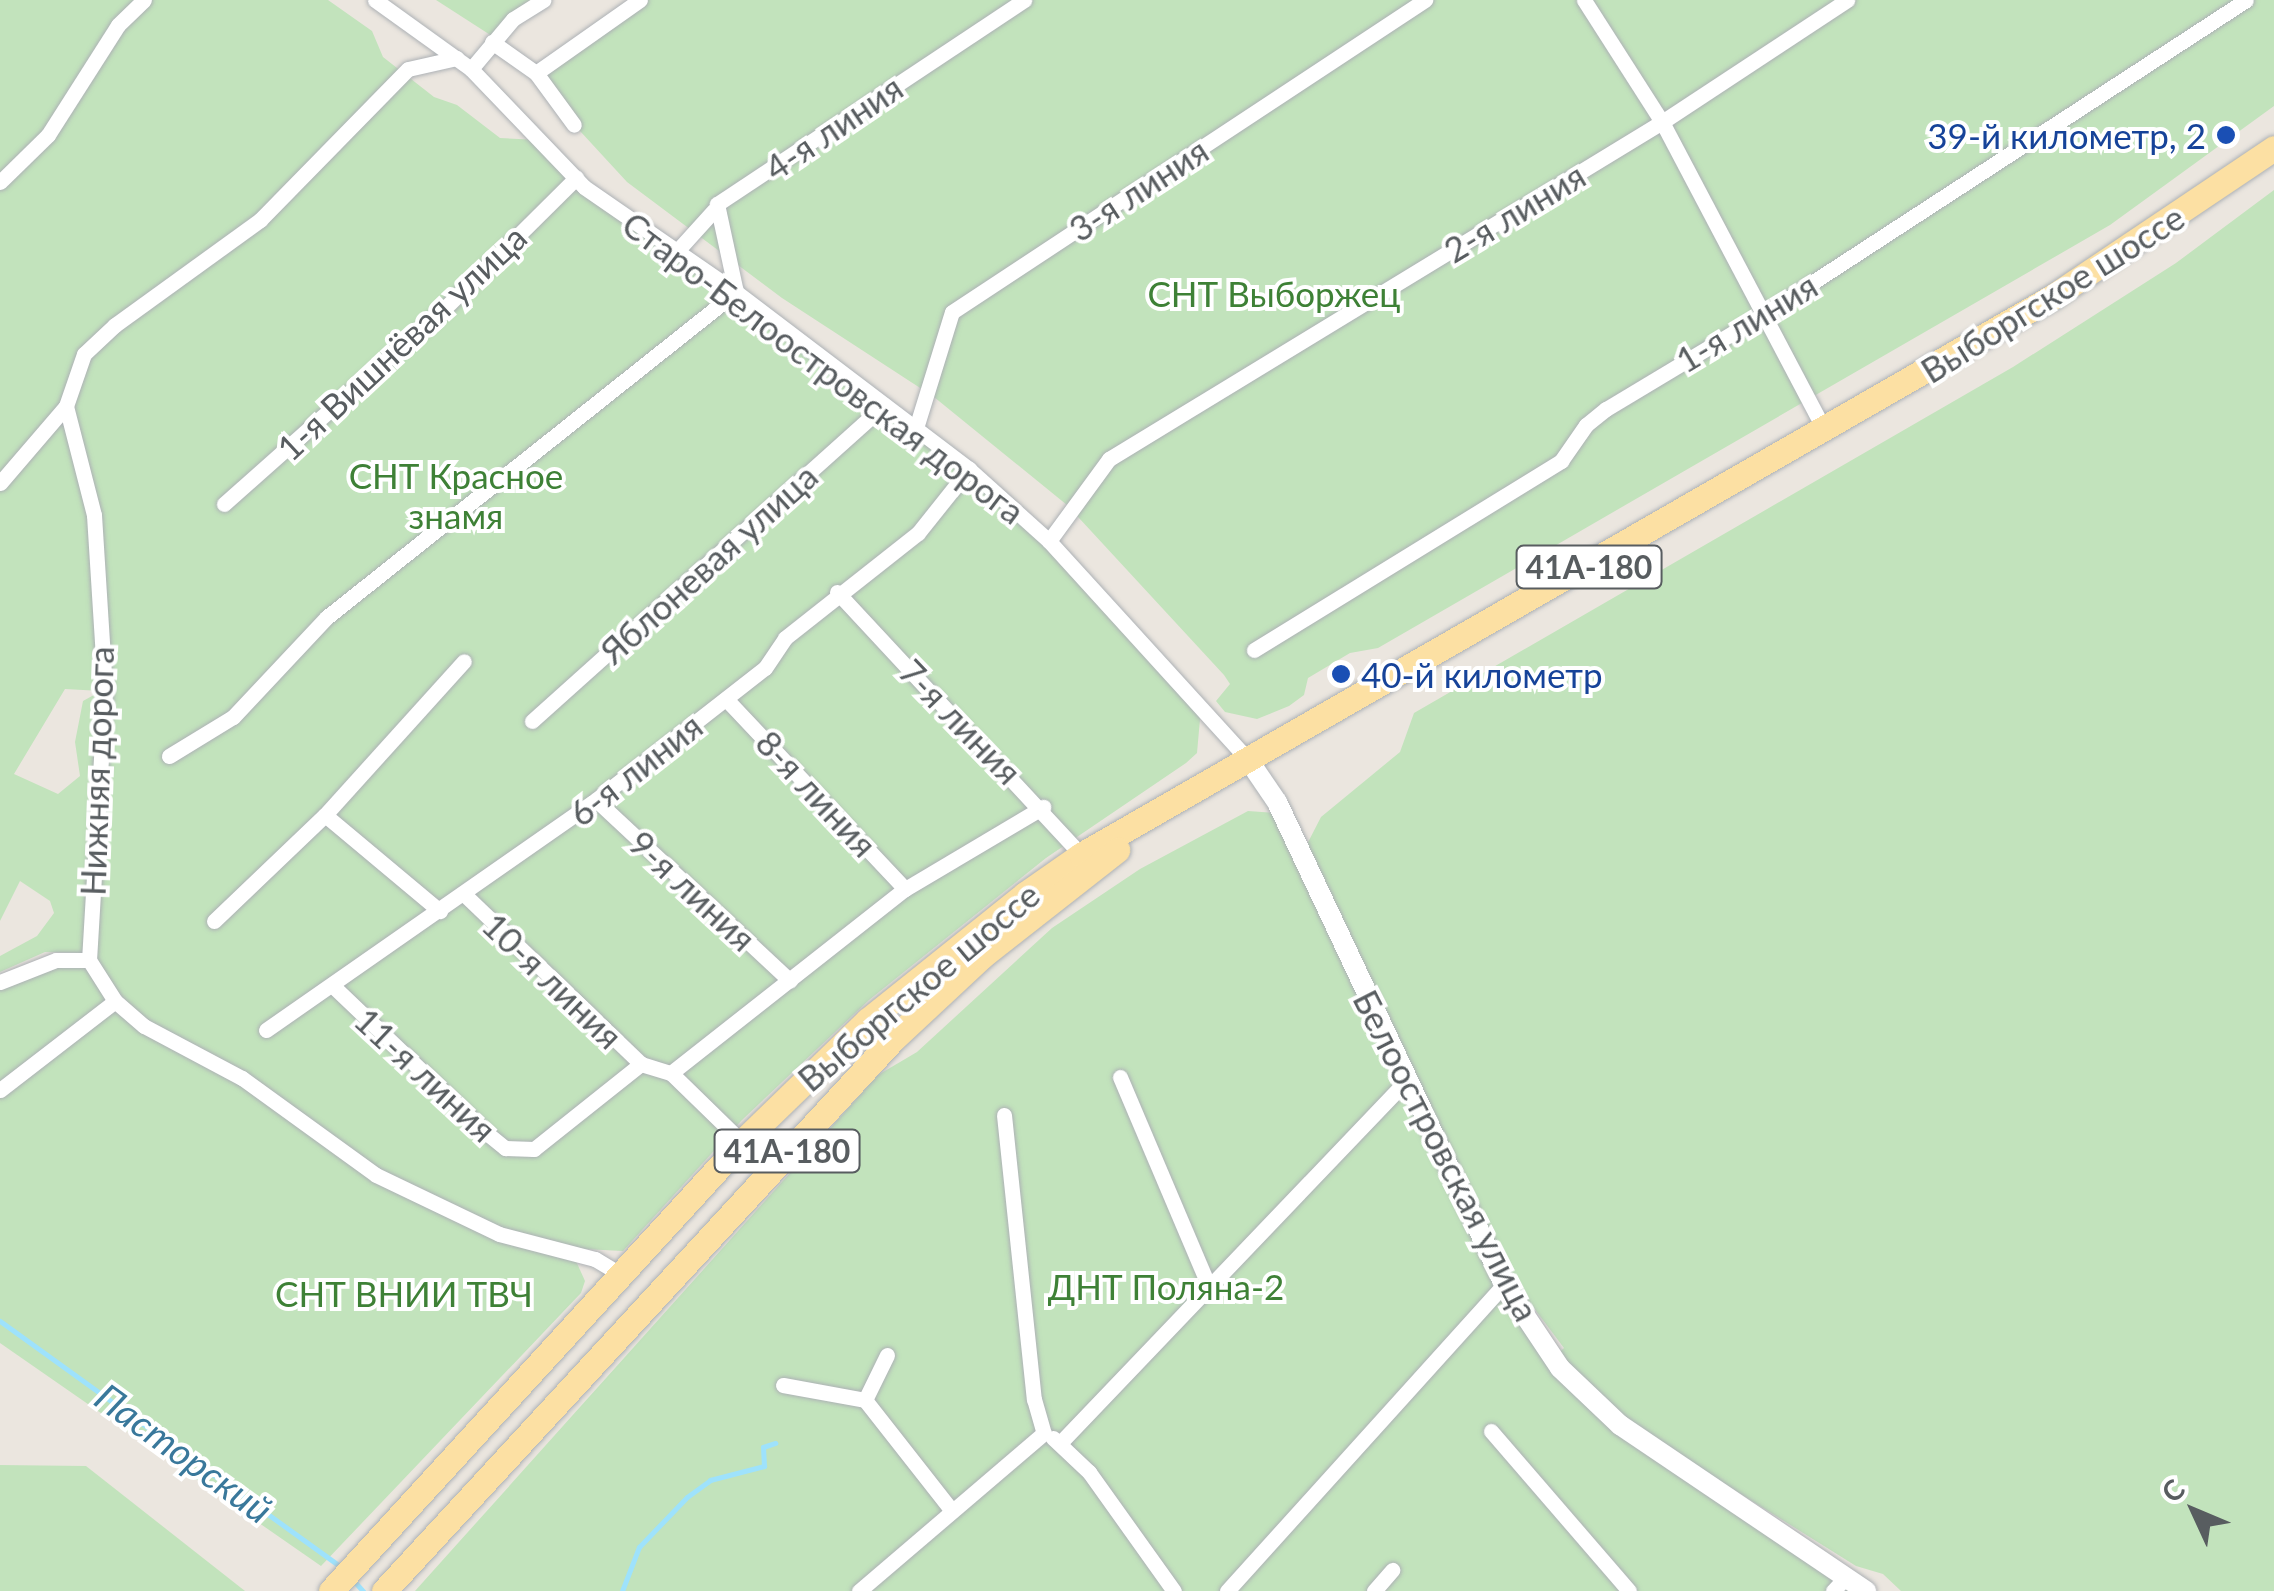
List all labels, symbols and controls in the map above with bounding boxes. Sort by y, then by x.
street label: 4-я линия [756,66,910,188]
place label: 39-й километр, 2 [1927,114,2206,156]
marker: 39-й километр, 2 [2215,124,2237,146]
street label: 3-я линия [1061,129,1215,249]
street label: 2-я линия [1436,154,1592,270]
street label: Выборгское шоссе [1913,195,2191,391]
street label: Старо-Белоостровская дорога [615,202,1033,532]
street label: 1-я Вишнёвая улица [268,216,534,468]
street label: 1-я линия [1668,264,1824,380]
park label: СНТ Выборжец [1147,272,1401,314]
park label: СНТ Красное знамя [349,454,563,536]
street label: Яблоневая улица [591,454,825,672]
road number: 41А-180 [1514,540,1664,594]
street label: Нижняя дорога [71,646,121,896]
street label: 7-я линия [891,650,1031,792]
place label: 40-й километр [1361,653,1602,695]
marker: 40-й километр [1330,663,1352,685]
street label: 6-я линия [560,704,710,834]
street label: 8-я линия [748,721,886,865]
street label: 9-я линия [621,821,765,959]
street label: Выборгское шоссе [789,873,1047,1099]
street label: 10-я линия [475,903,631,1057]
street label: Белоостровская улица [1345,983,1549,1327]
street label: 11-я линия [347,998,505,1150]
road number: 41А-180 [712,1124,862,1178]
park label: ДНТ Поляна-2 [1048,1265,1284,1307]
park label: СНТ ВНИИ ТВЧ [275,1272,533,1314]
water label: Пасторский [87,1374,281,1532]
north arrow [2144,1461,2244,1561]
text: С [2154,1472,2191,1509]

